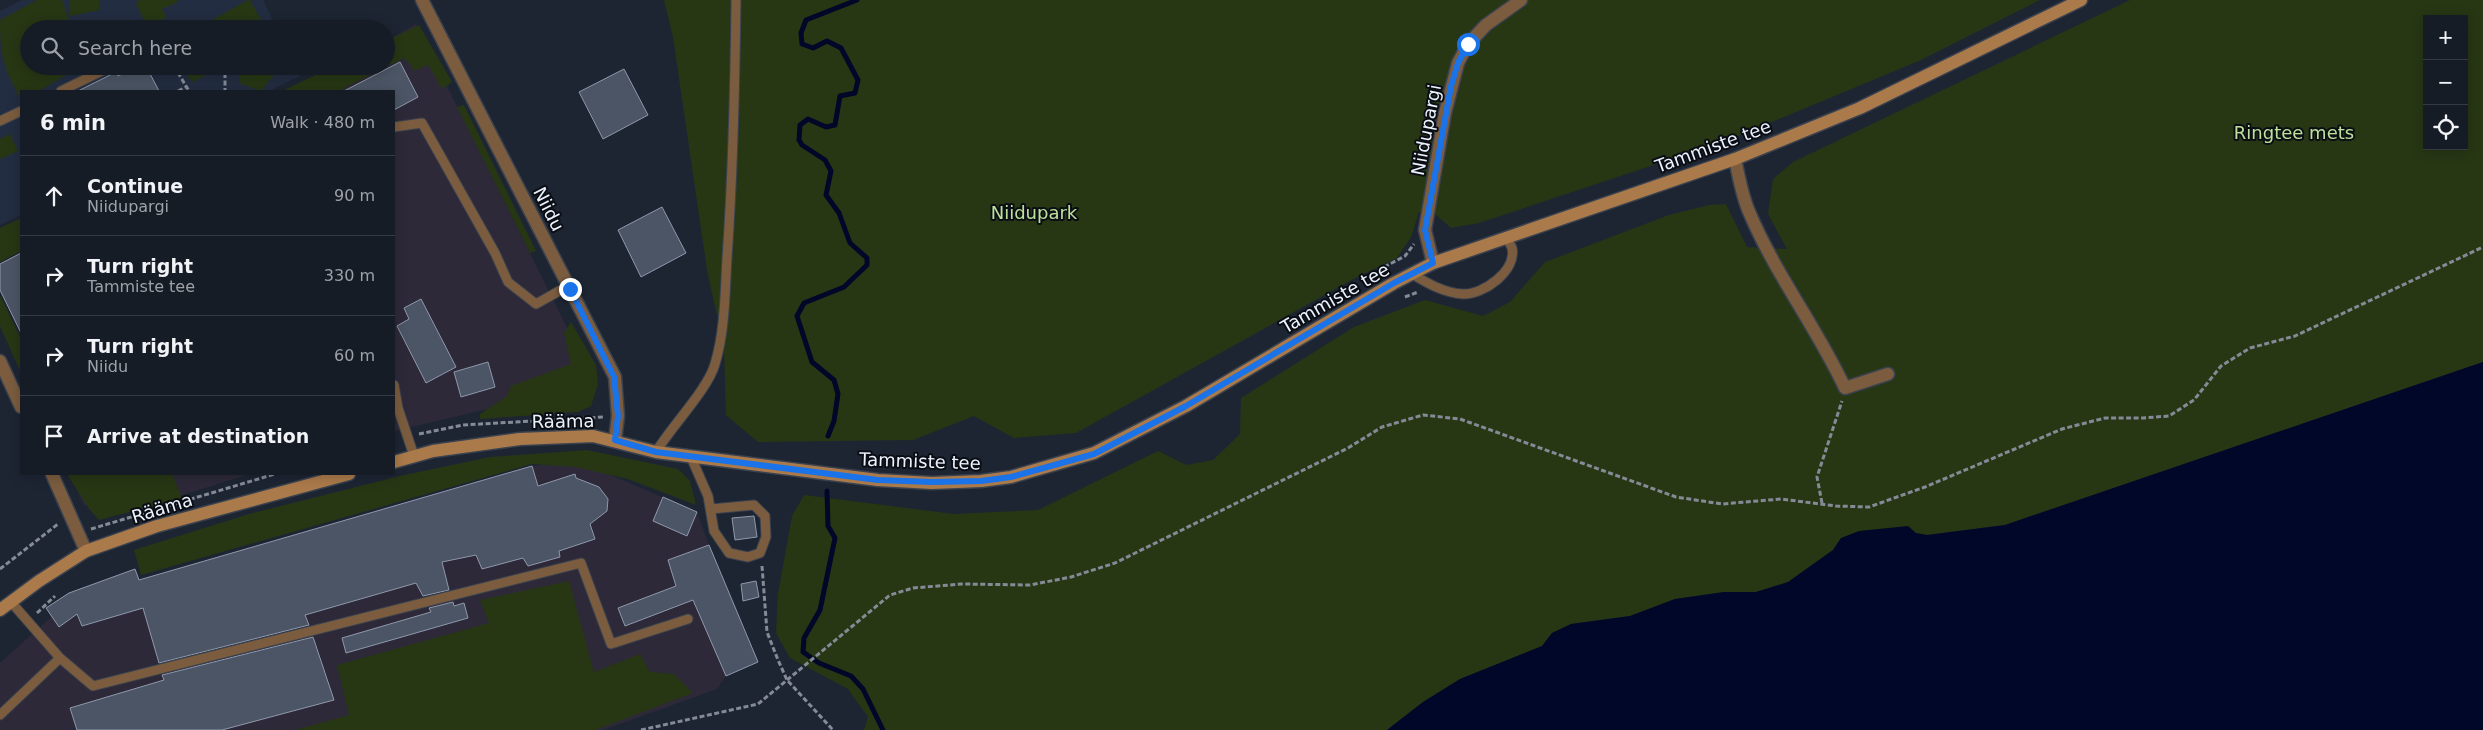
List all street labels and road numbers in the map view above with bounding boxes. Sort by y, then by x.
street label: Niidupargi [1407,83,1445,177]
street label: Tammiste tee [1651,115,1774,177]
street label: Niidu [529,184,569,234]
street label: Tammiste tee [1276,259,1393,338]
street label: Rääma [531,410,595,432]
street label: Tammiste tee [858,448,981,474]
street label: Rääma [129,489,195,527]

